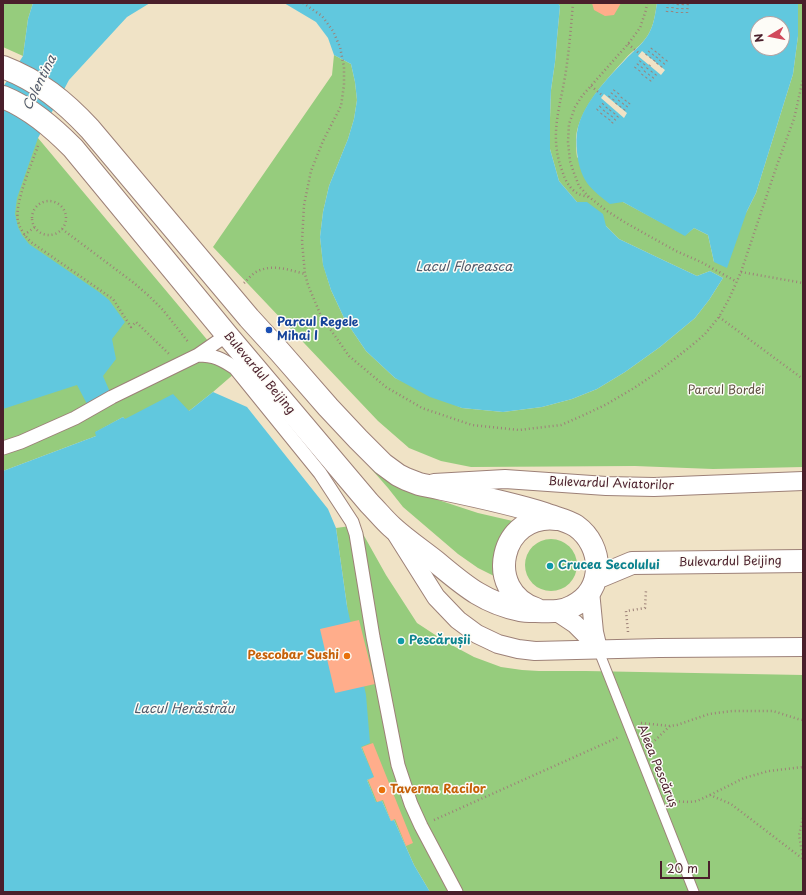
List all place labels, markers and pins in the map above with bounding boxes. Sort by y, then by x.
place label: Parcul Regele Mihai I [277,316,358,344]
marker: Parcul Regele Mihai I [264,325,274,335]
place label: Crucea Secolului [558,559,660,573]
marker: Crucea Secolului [545,561,555,571]
place label: Pescărușii [409,634,471,648]
marker: Pescărușii [396,636,406,646]
place label: Pescobar Sushi [248,649,339,663]
marker: Pescobar Sushi [342,651,352,661]
place label: Taverna Racilor [390,783,486,797]
marker: Taverna Racilor [377,785,387,795]

